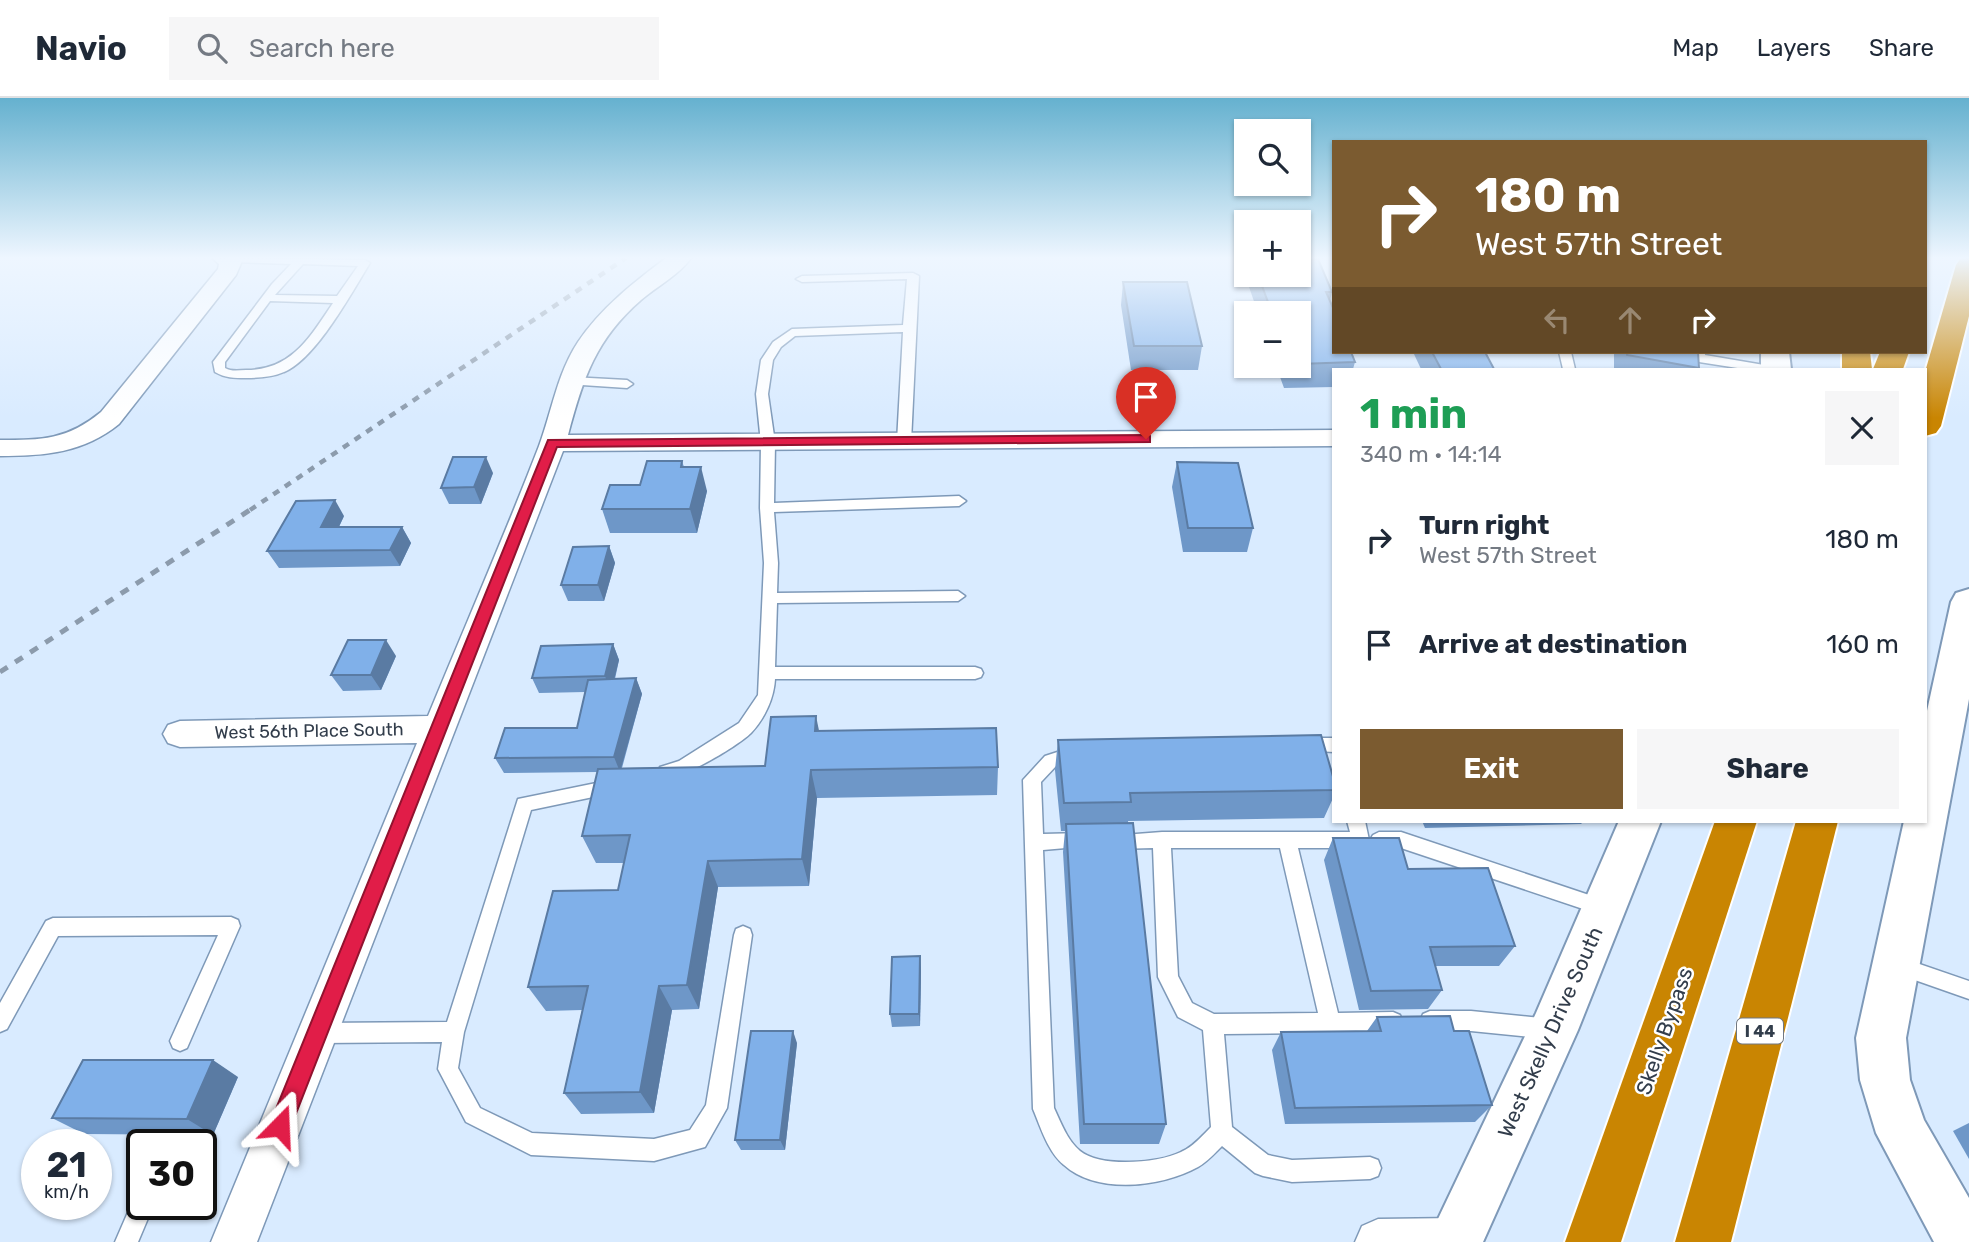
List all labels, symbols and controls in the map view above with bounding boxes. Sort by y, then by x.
search box [169,17,659,80]
text: Navio [35,29,127,68]
icon: search [193,29,231,67]
text: Search here [249,33,395,64]
text: Map [1672,34,1719,62]
text: Layers [1757,34,1831,62]
text: Share [1869,34,1934,62]
map controls [1234,119,1311,378]
button: search [1234,119,1311,196]
text: 180 m [1475,166,1621,224]
icon: right [1360,168,1451,259]
button: + [1234,210,1311,287]
text: West 57th Street [1475,225,1722,263]
button: − [1234,301,1311,378]
icon: left [1538,301,1576,339]
icon: ahead [1611,301,1649,339]
icon: right [1684,301,1722,339]
pin [1116,367,1176,439]
icon: arrive [1127,378,1165,416]
text: 1 min [1360,389,1467,439]
button: close [1825,391,1899,465]
text: 340 m · 14:14 [1360,440,1502,468]
text: Turn right [1419,510,1549,541]
icon: right [1360,521,1398,559]
text: 180 m [1825,524,1899,555]
text: West 57th Street [1419,541,1597,569]
icon: arrive [1360,626,1398,664]
text: Arrive at destination [1419,629,1687,660]
text: 160 m [1826,629,1899,660]
street label: West 56th Place South [214,718,404,744]
button: Exit [1360,729,1623,809]
button: Share [1637,729,1899,809]
street label: West Skelly Drive South [1492,923,1608,1141]
street label: Skelly Bypass [1631,964,1697,1098]
road number: I 44 [1737,1018,1783,1043]
position arrow [243,1089,317,1163]
speed limit sign: 30 [126,1129,217,1220]
text: 21 [46,1144,87,1186]
text: km/h [44,1181,89,1203]

